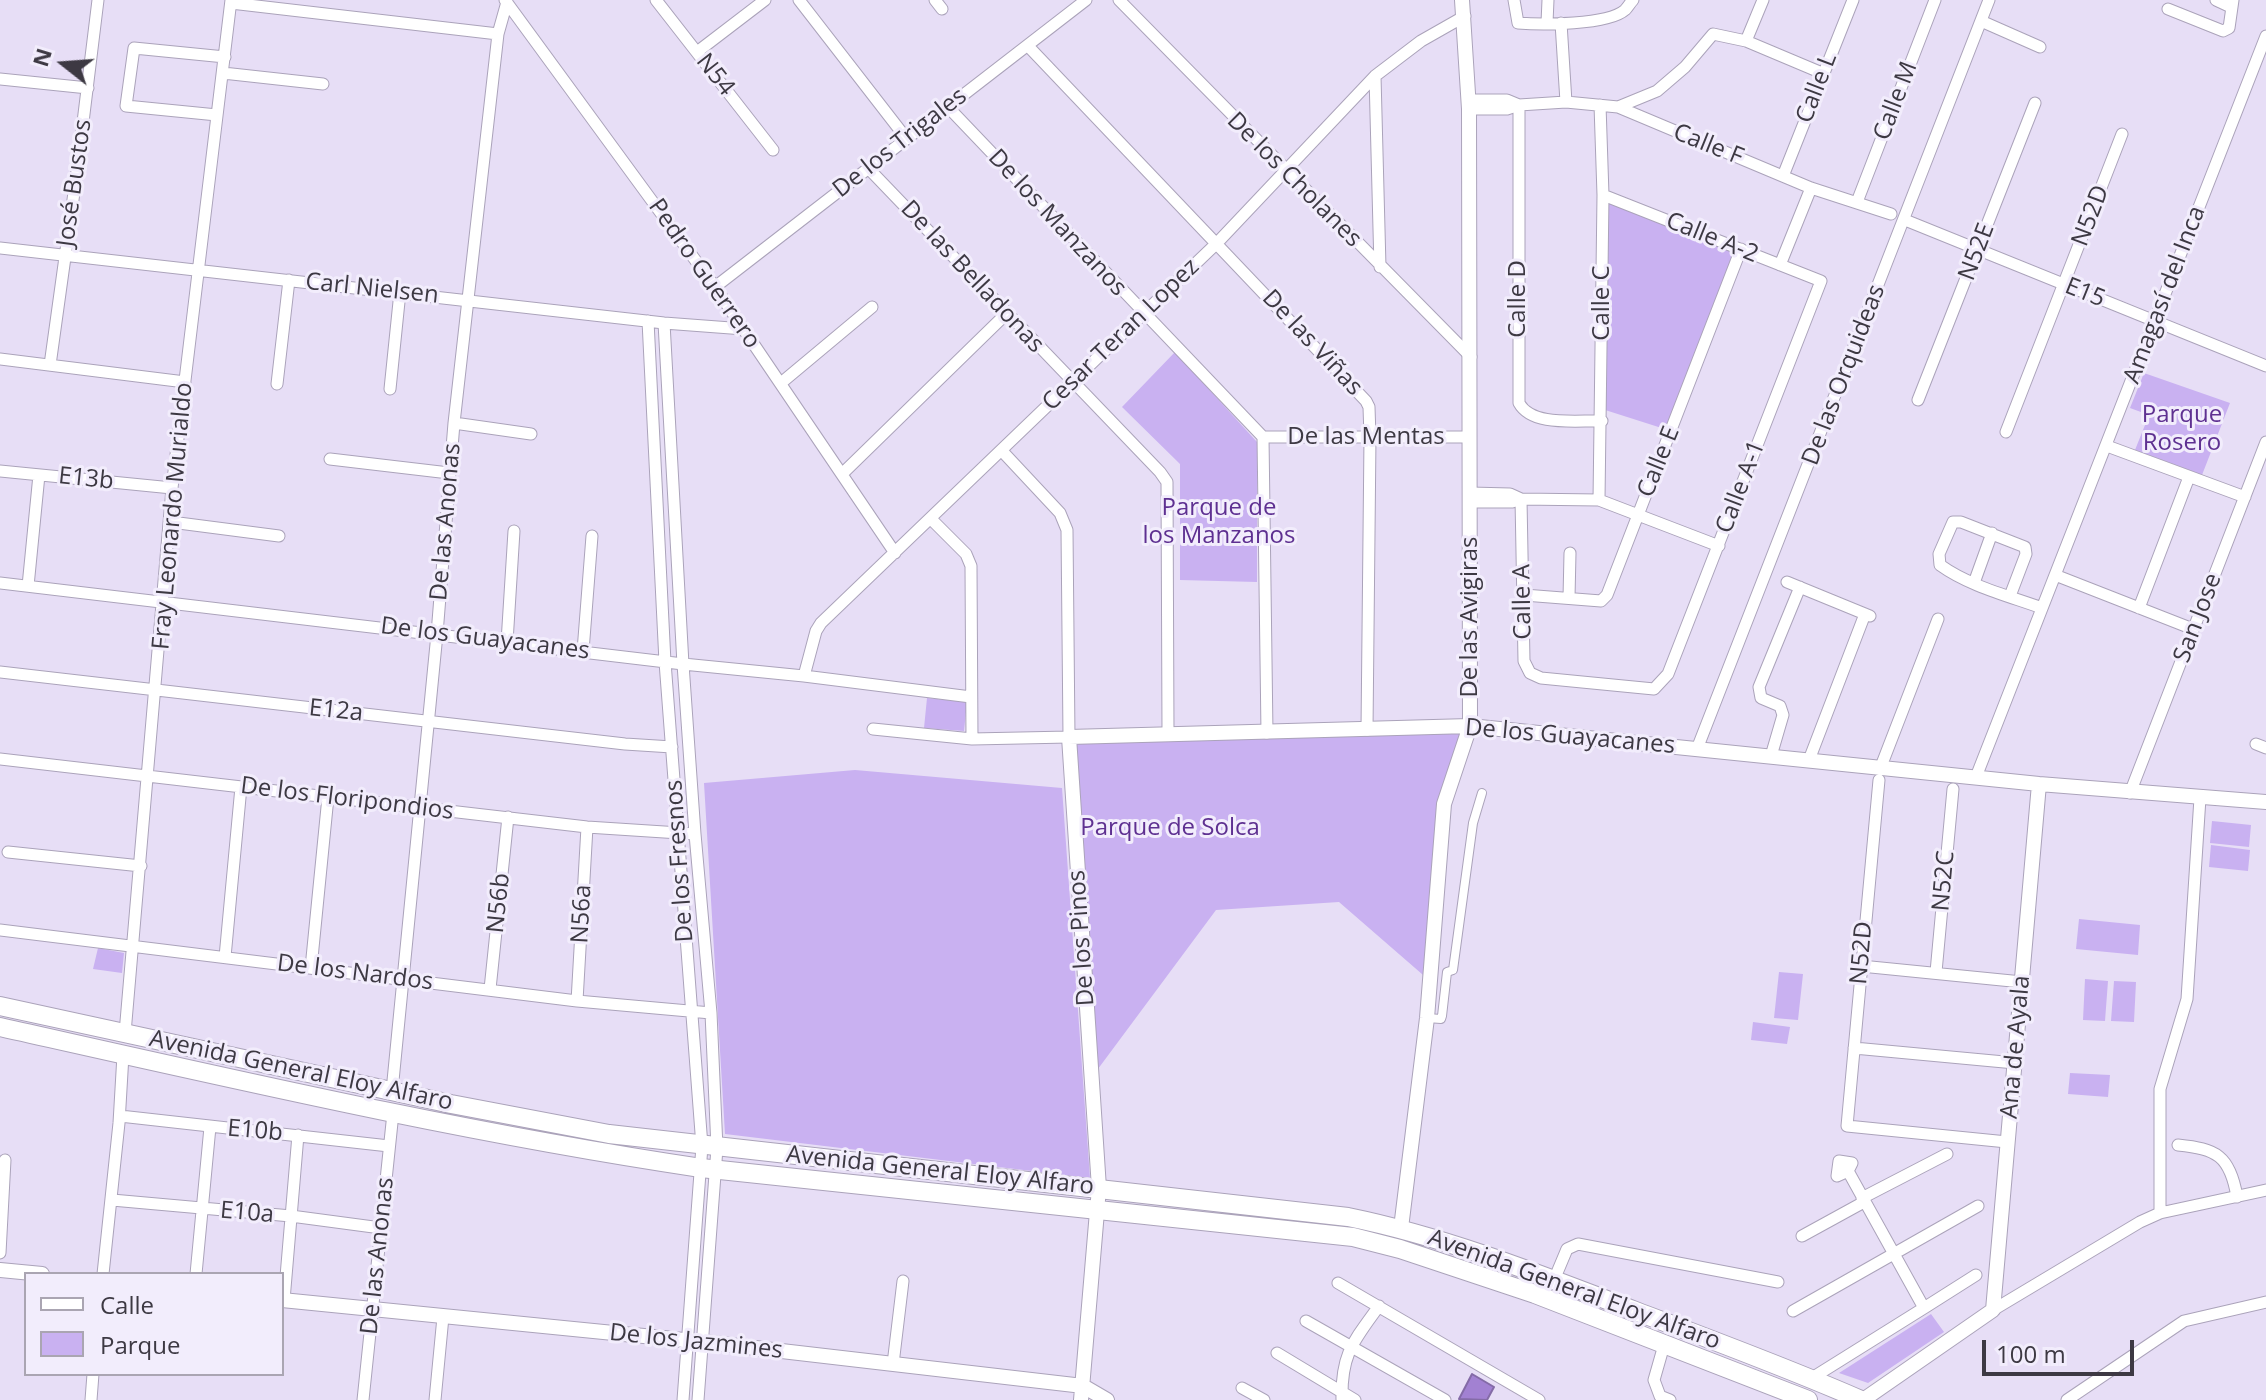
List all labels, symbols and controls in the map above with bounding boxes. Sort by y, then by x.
north arrow [24,24,104,104]
text: N [24,44,58,70]
street label: N54 [690,48,740,102]
street label: Calle L [1791,49,1843,127]
street label: Calle M [1868,58,1924,144]
street label: De los Trigales [827,82,973,204]
street label: De los Cholanes [1221,107,1367,253]
street label: José Bustos [52,118,98,248]
street label: Calle F [1669,118,1747,172]
street label: De los Manzanos [982,144,1132,302]
street label: N52D [2066,181,2116,251]
street label: Pedro Guerrero [642,194,766,354]
street label: De las Belladonas [894,195,1050,359]
street label: Amagasí del Inca [2118,202,2212,388]
street label: Calle A-2 [1662,206,1762,270]
street label: N52E [1953,219,2001,285]
street label: Cesar Teran Lopez [1037,253,1205,417]
street label: Calle D [1504,260,1532,338]
street label: Calle C [1588,265,1616,341]
street label: Carl Nielsen [304,268,440,310]
street label: E15 [2061,272,2109,314]
street label: De las Orquideas [1796,281,1892,469]
street label: De las Viñas [1256,284,1368,402]
street label: Fray Leonardo Murialdo [147,381,199,651]
park label: Parque Rosero [2142,401,2222,457]
street label: Calle E [1632,422,1686,502]
street label: De las Mentas [1287,423,1445,451]
street label: Calle A-1 [1710,437,1772,537]
street label: De las Anonas [425,442,467,602]
street label: E13b [57,462,115,496]
park label: Parque de los Manzanos [1143,494,1295,550]
street label: De las Avigiras [1456,536,1484,698]
street label: Calle A [1508,564,1538,640]
street label: San Jose [2168,569,2228,667]
street label: De los Guayacanes [379,612,591,666]
street label: E12a [308,694,364,728]
street label: De los Guayacanes [1464,713,1676,761]
street label: De los Floripondios [239,772,455,826]
street label: De los Fresnos [660,779,700,943]
park label: Parque de Solca [1080,814,1260,842]
street label: N52C [1927,850,1961,912]
street label: De los Pinos [1063,869,1101,1007]
street label: N56b [482,872,516,934]
street label: N56a [566,884,598,944]
street label: N52D [1845,920,1879,986]
street label: De los Nardos [275,949,435,997]
street label: Ana de Ayala [1995,974,2037,1120]
street label: Avenida General Eloy Alfaro [147,1025,455,1117]
street label: E10b [226,1114,284,1148]
street label: Avenida General Eloy Alfaro [785,1141,1095,1201]
street label: De las Anonas [355,1176,401,1336]
street label: E10a [219,1196,275,1230]
street label: Avenida General Eloy Alfaro [1424,1224,1724,1356]
legend [24,1272,284,1376]
text: Calle [100,1288,154,1321]
street label: De los Jazmines [608,1319,784,1365]
scale bar [1986,1324,2138,1374]
text: Parque [100,1328,180,1361]
text: 100 m [1996,1337,2066,1370]

